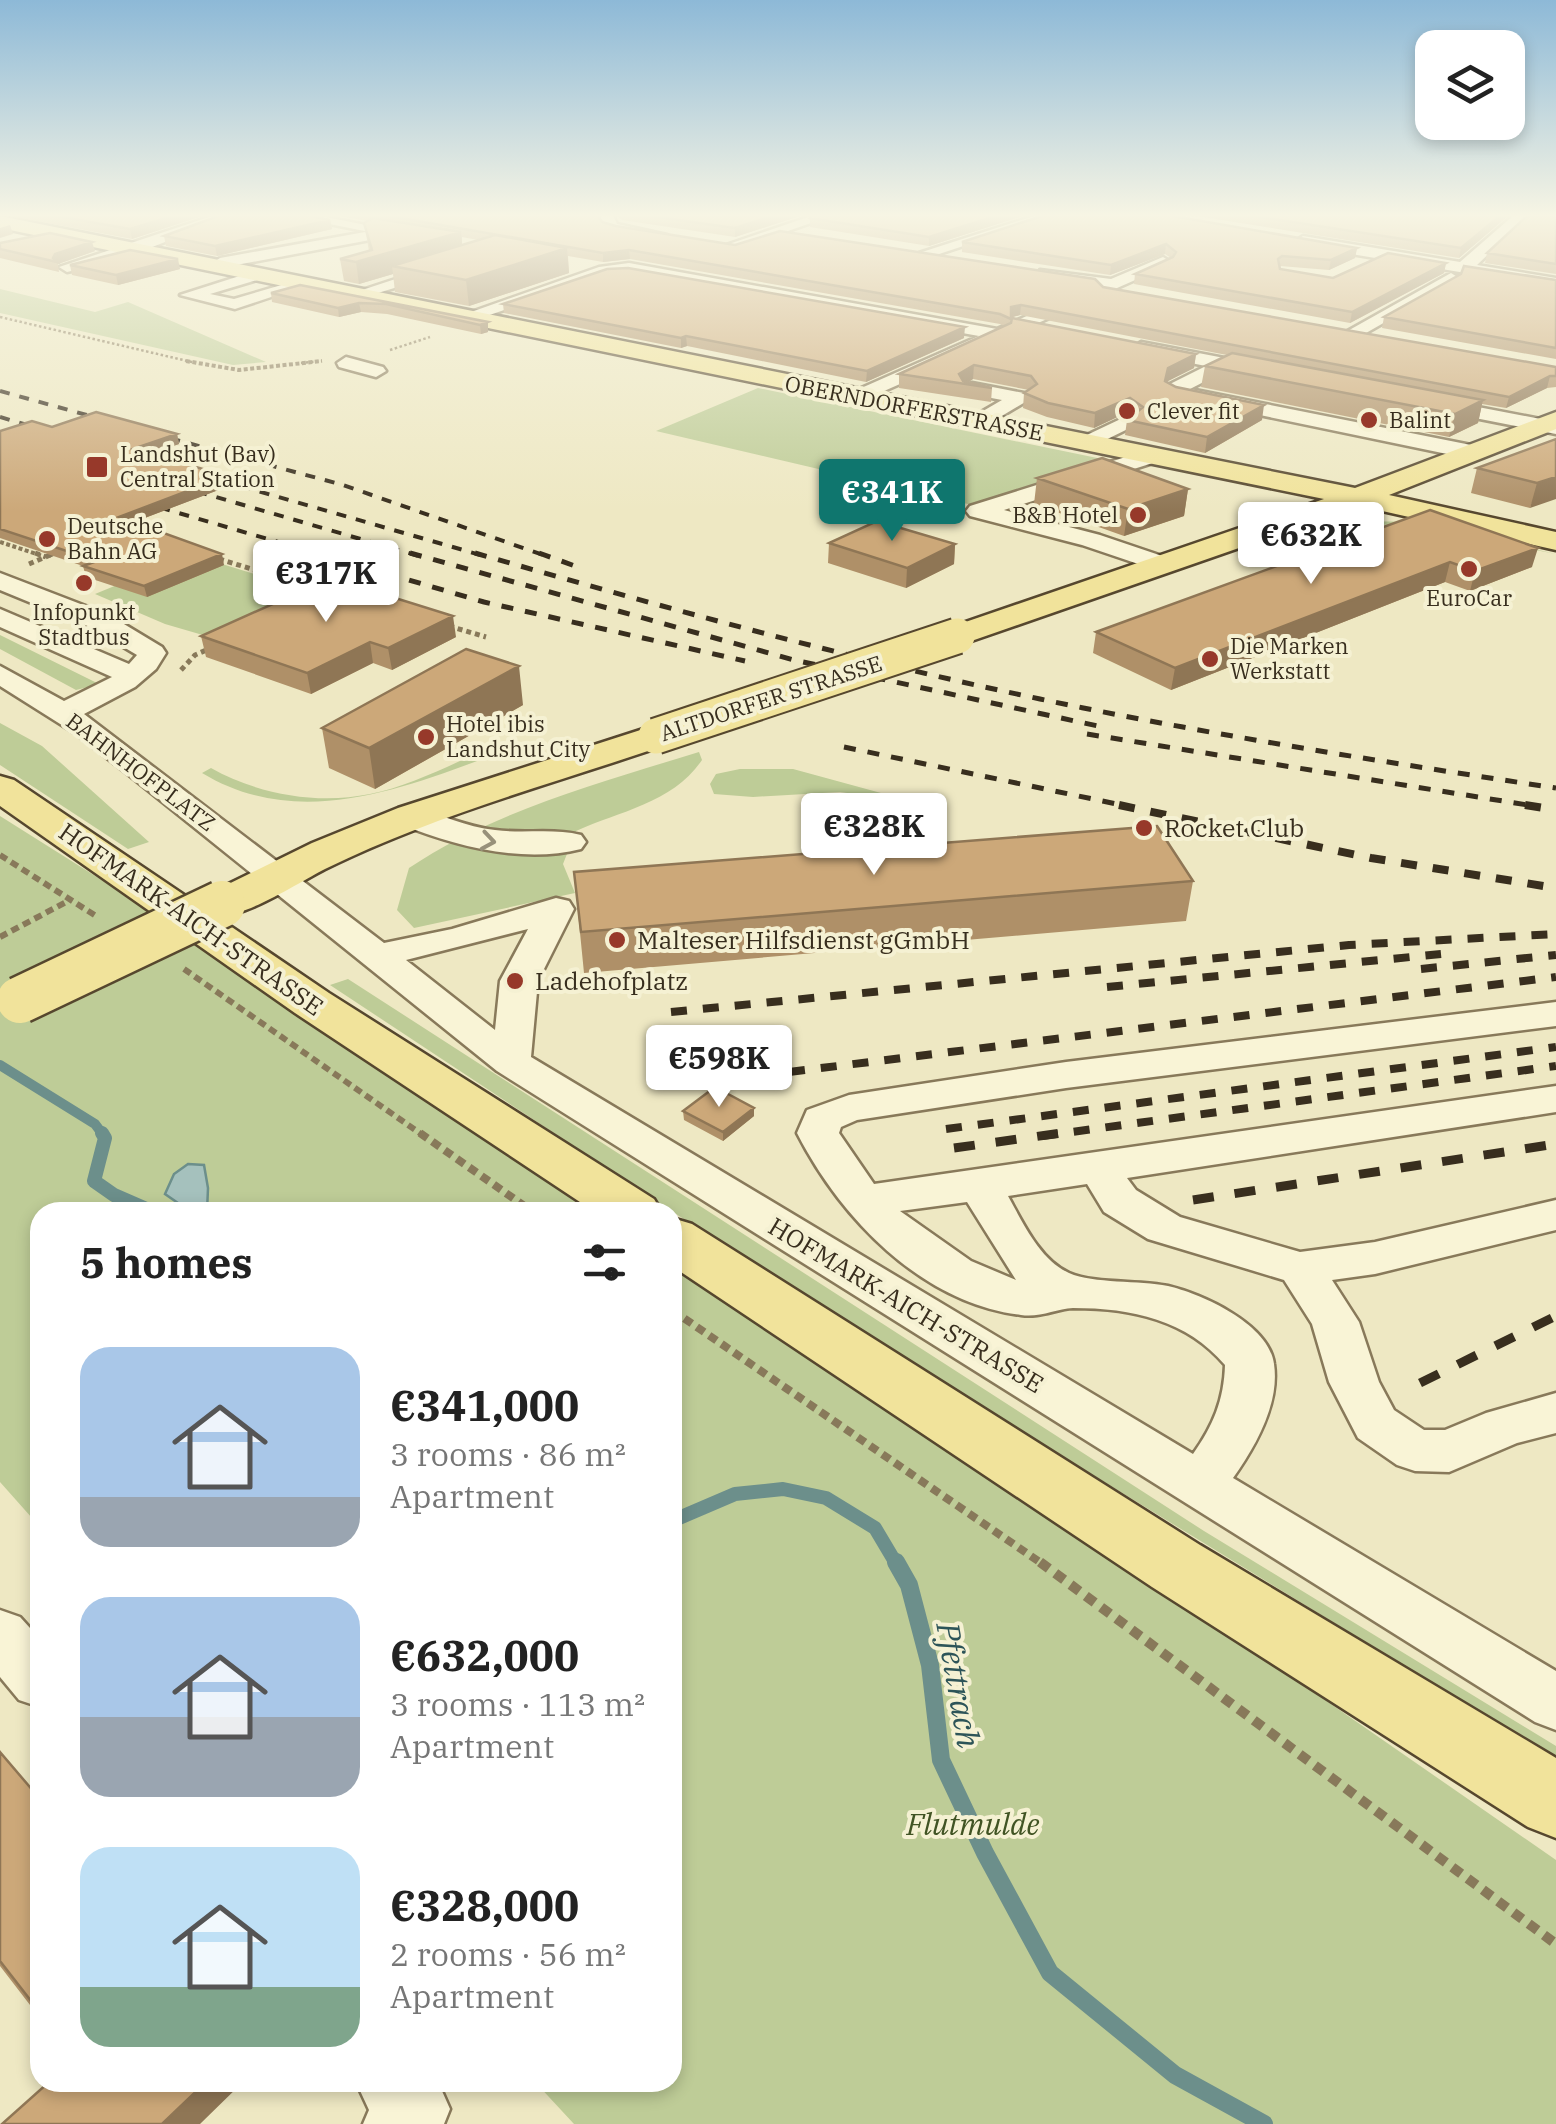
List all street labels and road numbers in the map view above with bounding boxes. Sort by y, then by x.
street label: OBERNDORFERSTRASSE [783,368,1046,447]
street label: ALTDORFER STRASSE [656,648,886,747]
street label: BAHNHOFPLATZ [61,706,222,837]
street label: HOFMARK-AICH-STRASSE [53,815,330,1023]
street label: HOFMARK-AICH-STRASSE [763,1209,1050,1400]

